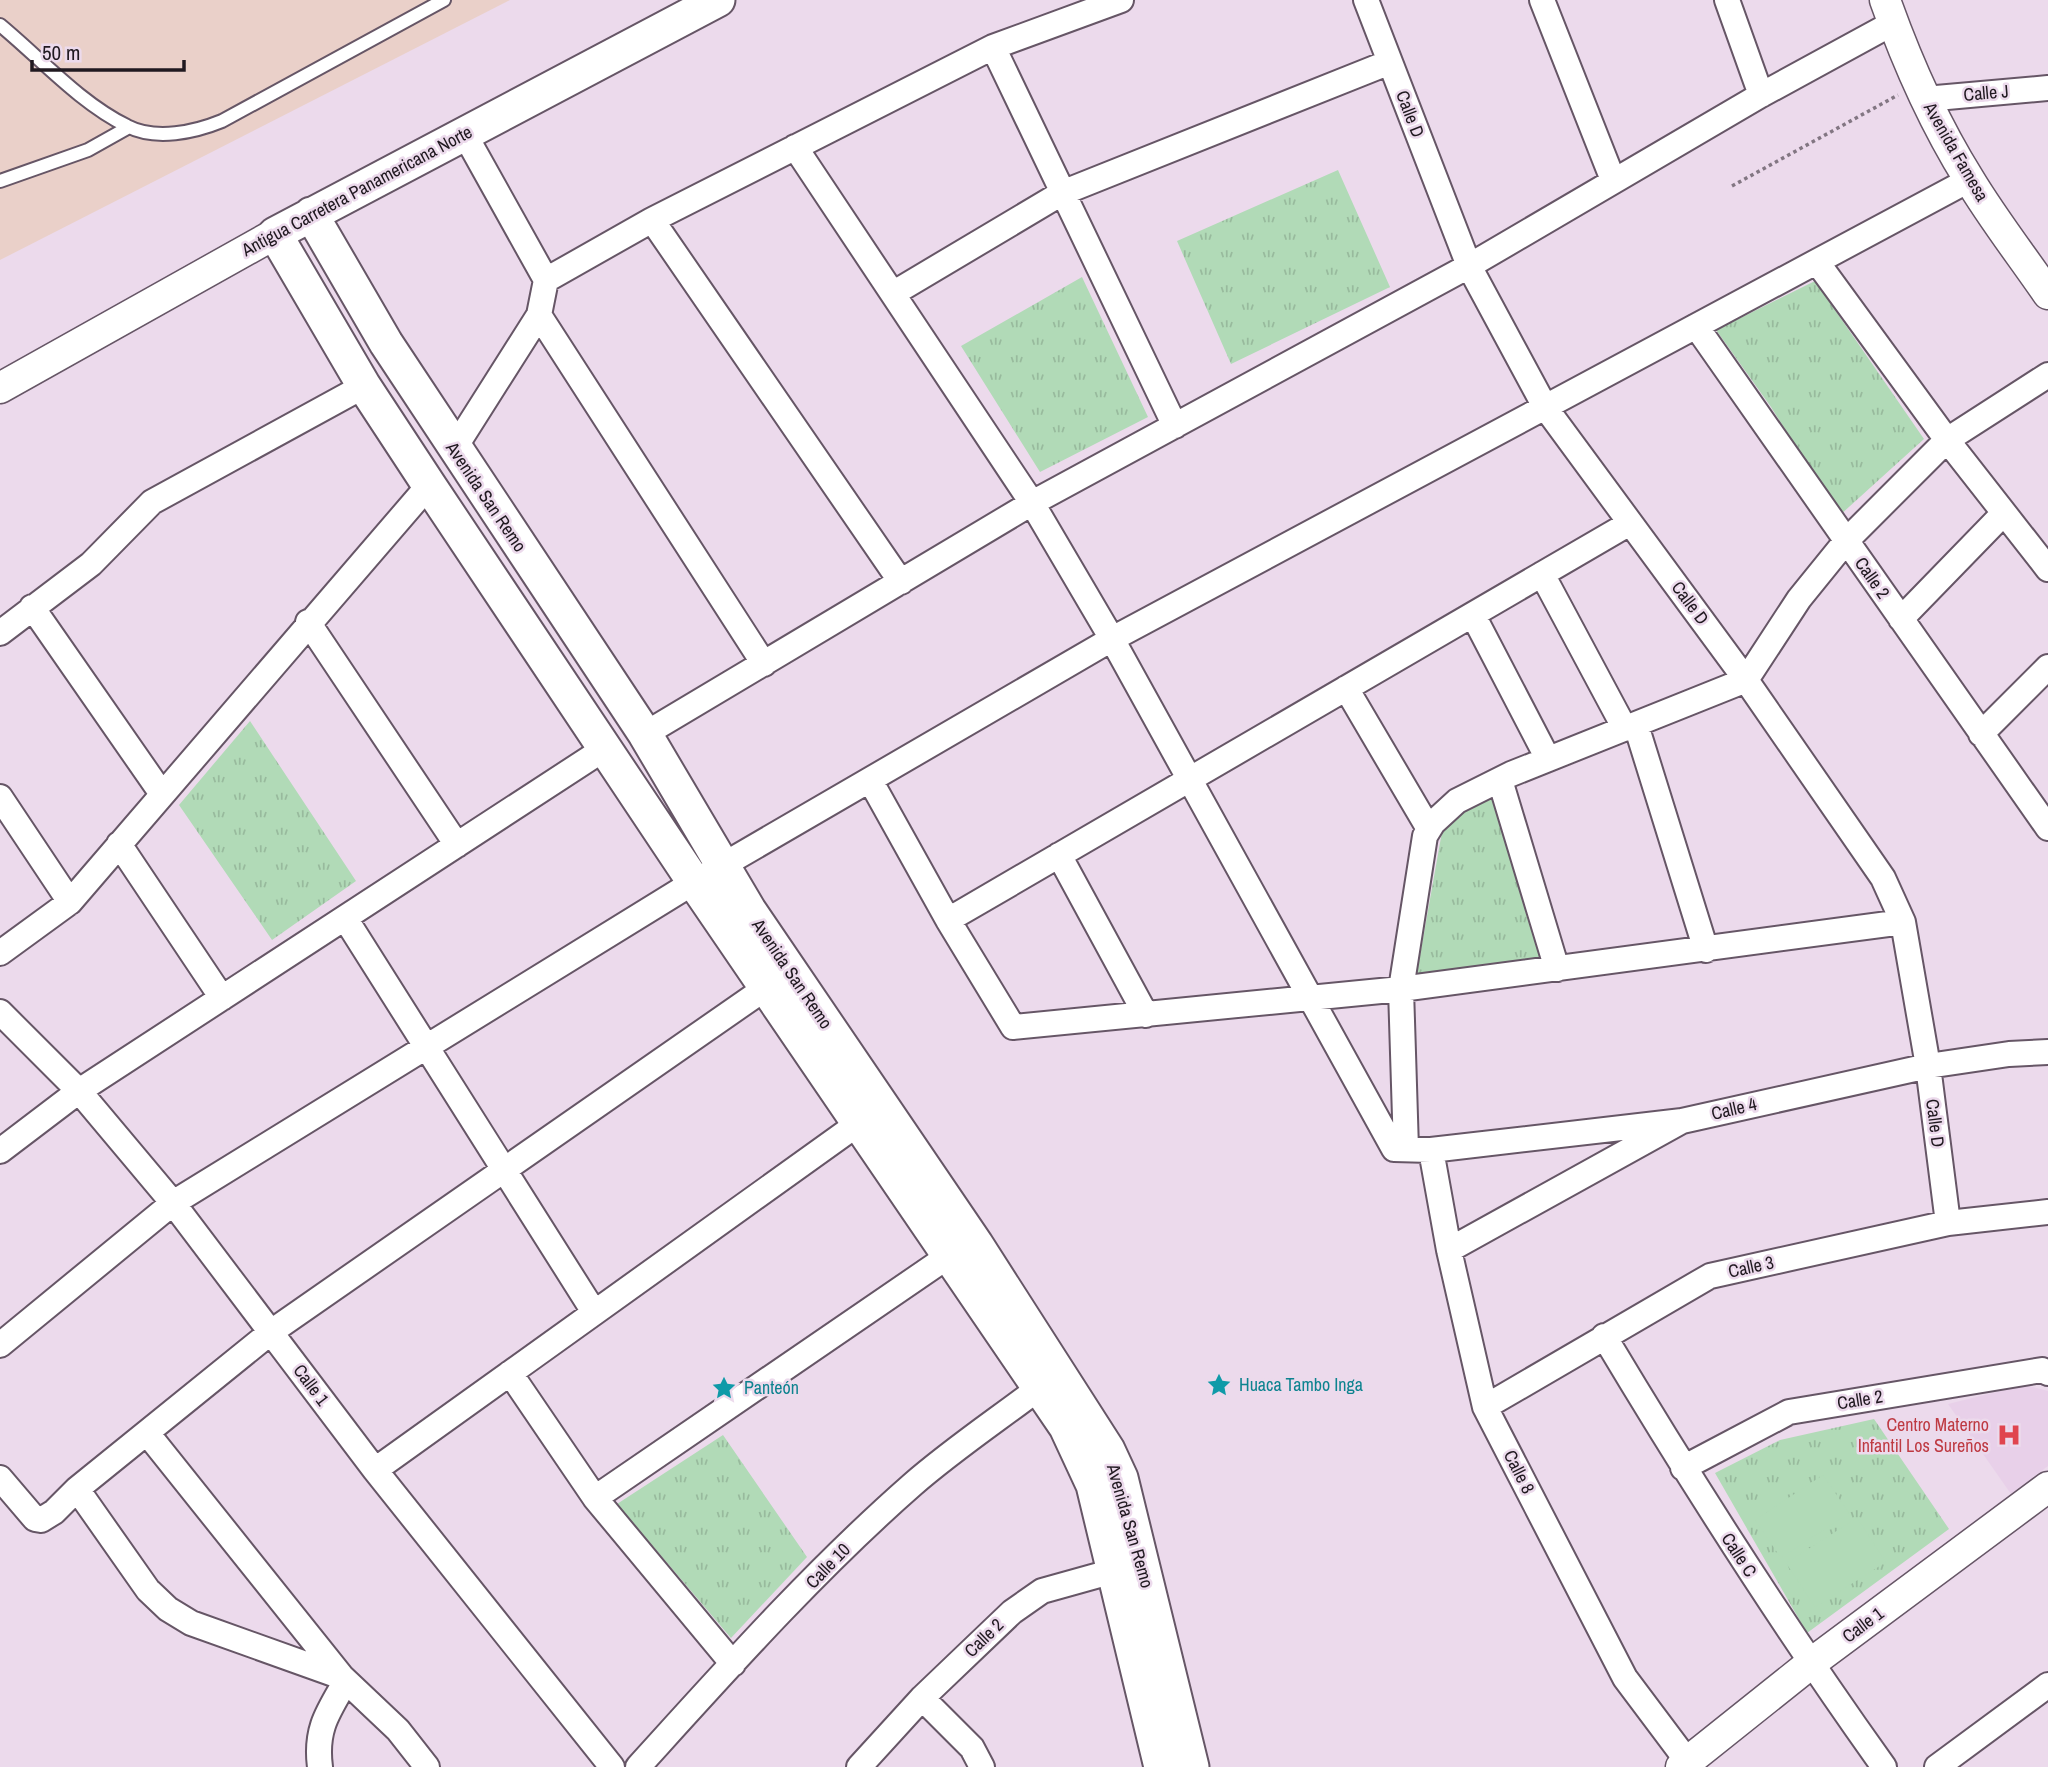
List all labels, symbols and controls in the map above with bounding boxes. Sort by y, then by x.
scale bar [32,28,184,72]
text: 50 m [42,38,80,67]
street label: Calle J [1962,78,2010,107]
street label: Calle D [1390,87,1431,141]
street label: Avenida Famesa [1917,97,1995,206]
street label: Antigua Carretera Panamericana Norte [236,119,476,263]
street label: Avenida San Remo [440,436,532,557]
street label: Calle 2 [1849,552,1896,604]
street label: Calle D [1666,576,1715,630]
street label: Avenida San Remo [746,913,838,1034]
street label: Calle 4 [1709,1091,1759,1126]
street label: Calle D [1920,1097,1951,1148]
street label: Calle 3 [1726,1250,1776,1284]
street label: Calle 1 [288,1359,336,1411]
place icon: Huaca Tambo Inga [1205,1371,1233,1399]
place label: Huaca Tambo Inga [1239,1372,1363,1397]
place icon: Panteón [710,1374,738,1402]
place label: Panteón [744,1375,799,1400]
street label: Calle 2 [1835,1384,1885,1415]
place label: Centro Materno Infantil Los Sureños [1858,1412,1989,1458]
hospital icon: Centro Materno Infantil Los Sureños [1995,1421,2023,1449]
street label: Calle 8 [1498,1446,1541,1498]
street label: Avenida San Remo [1101,1460,1160,1591]
street label: Calle C [1716,1528,1763,1582]
street label: Calle 10 [800,1537,855,1594]
street label: Calle 1 [1837,1600,1889,1648]
street label: Calle 2 [958,1613,1009,1663]

